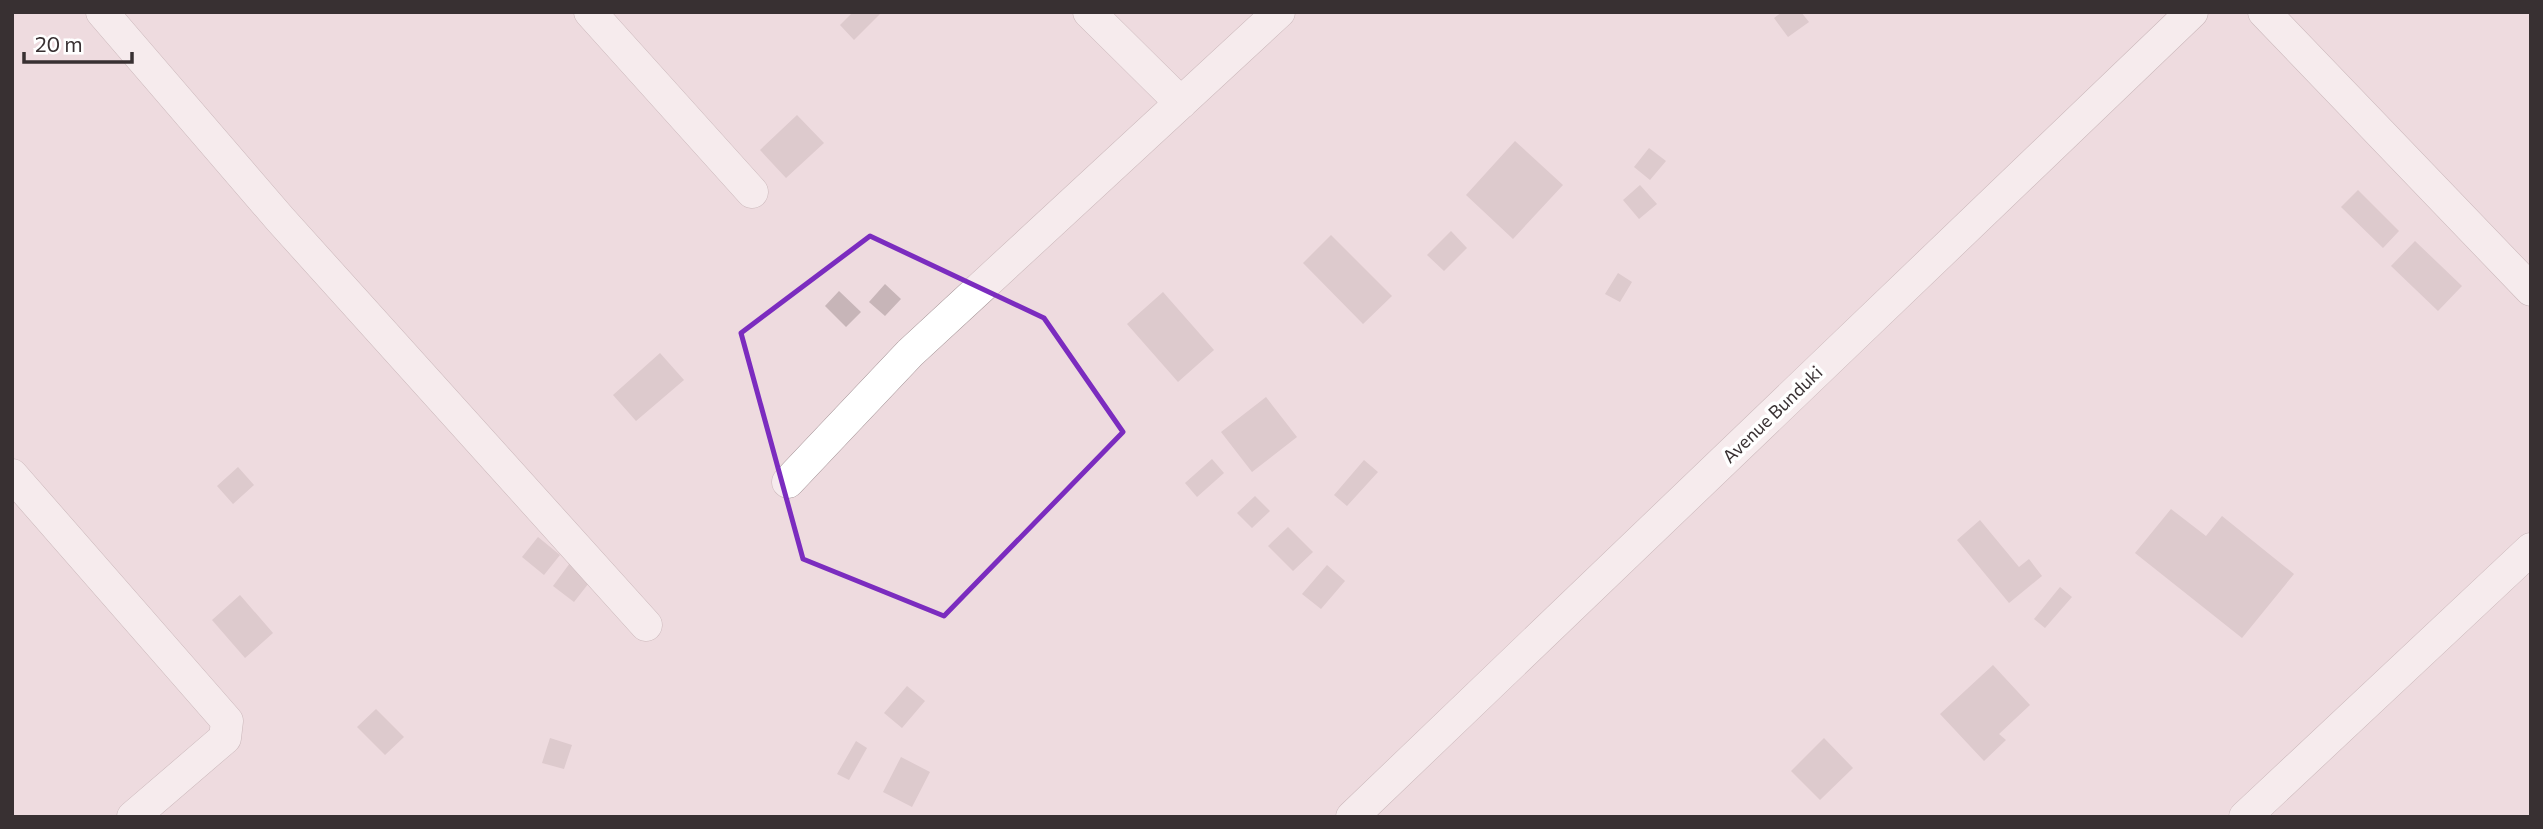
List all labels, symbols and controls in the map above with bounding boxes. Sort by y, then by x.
scale bar [24,21,133,65]
text: 20 m [35,31,83,56]
street label: Avenue Bunduki [1718,361,1826,467]

